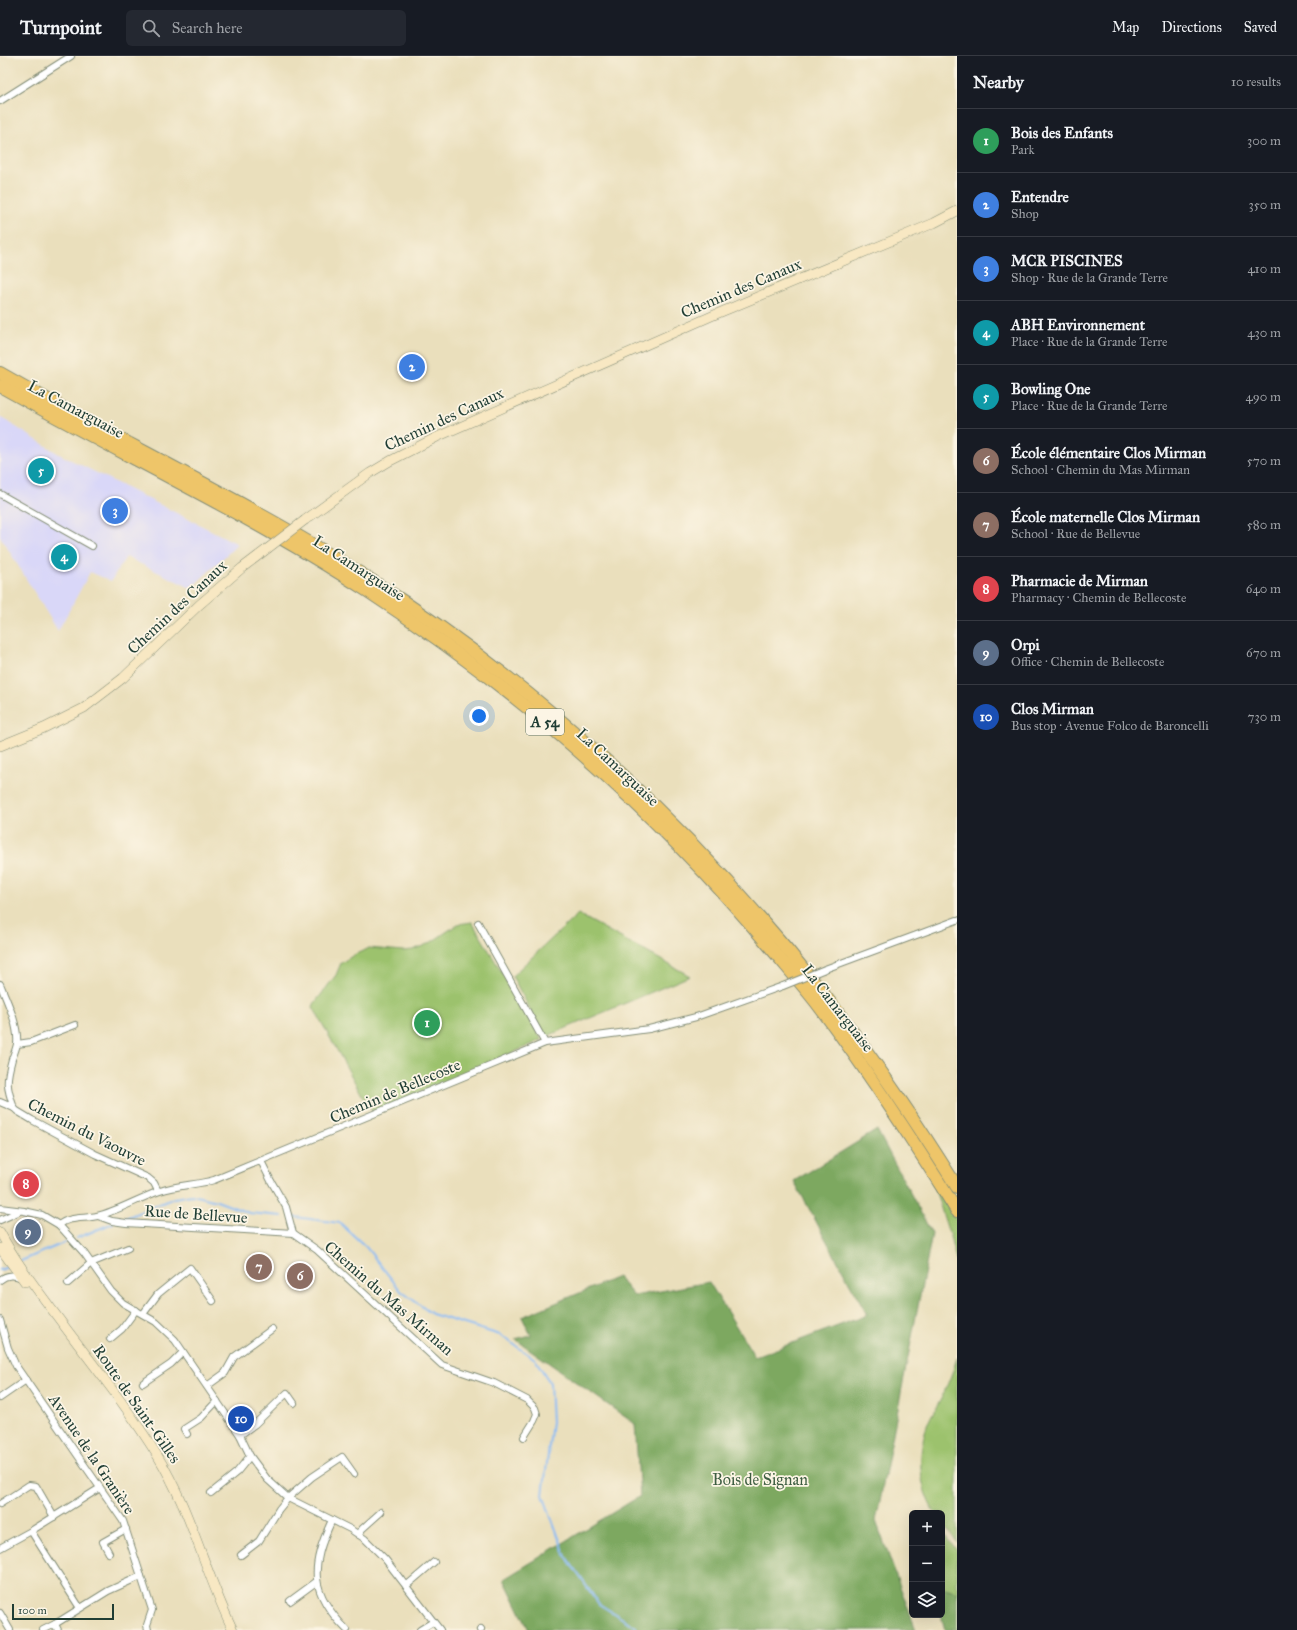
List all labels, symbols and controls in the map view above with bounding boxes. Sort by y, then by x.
search box [126,10,406,46]
text: Turnpoint [20,16,102,39]
icon: search [140,17,162,39]
text: Search here [172,19,243,37]
text: Map [1112,19,1139,36]
text: Directions [1161,19,1222,36]
text: Saved [1244,19,1277,36]
text: Nearby [973,72,1024,93]
text: 10 results [1231,74,1281,90]
text: Bois des Enfants [1011,124,1113,142]
text: 1 [983,133,989,149]
text: 300 m [1247,133,1281,149]
text: Park [1011,142,1035,158]
text: Entendre [1011,188,1069,206]
text: 2 [983,197,989,213]
text: 350 m [1248,197,1281,213]
text: Shop [1011,206,1039,222]
text: MCR PISCINES [1011,252,1123,270]
street label: Chemin des Canaux [678,254,804,322]
text: 3 [983,261,989,277]
text: 410 m [1247,261,1281,277]
text: Shop · Rue de la Grande Terre [1011,270,1168,286]
text: ABH Environnement [1011,316,1145,334]
text: 4 [982,325,990,341]
text: 430 m [1247,325,1281,341]
text: Place · Rue de la Grande Terre [1011,334,1167,350]
pin: 2 [399,352,425,382]
street label: La Camarguaise [24,376,127,443]
text: Bowling One [1011,380,1091,398]
street label: Chemin des Canaux [381,383,507,455]
text: 5 [983,389,989,405]
text: 490 m [1245,389,1281,405]
text: Place · Rue de la Grande Terre [1011,398,1167,414]
text: École élémentaire Clos Mirman [1011,444,1206,462]
text: 6 [983,453,989,469]
text: 570 m [1247,453,1281,469]
pin: 5 [28,456,54,486]
text: School · Chemin du Mas Mirman [1011,462,1190,478]
pin: 3 [102,496,128,526]
text: École maternelle Clos Mirman [1011,508,1200,526]
text: 7 [983,517,989,533]
text: 580 m [1247,517,1281,533]
text: School · Rue de Bellevue [1011,526,1140,542]
street label: La Camarguaise [309,531,409,606]
pin: 4 [51,542,77,572]
street label: Chemin des Canaux [123,556,231,658]
text: Pharmacie de Mirman [1011,572,1148,590]
text: 8 [983,581,989,597]
text: 640 m [1246,581,1281,597]
text: Pharmacy · Chemin de Bellecoste [1011,590,1186,606]
text: Orpi [1011,636,1040,654]
text: 9 [983,645,989,661]
text: 670 m [1246,645,1281,661]
text: Office · Chemin de Bellecoste [1011,654,1164,670]
text: Clos Mirman [1011,700,1094,718]
your location [469,706,489,726]
road number: A 54 [526,709,564,735]
text: 10 [980,709,992,725]
text: 730 m [1248,709,1281,725]
text: Bus stop · Avenue Folco de Baroncelli [1011,718,1209,734]
street label: La Camarguaise [572,724,663,811]
street label: La Camarguaise [797,961,878,1056]
pin: 1 [414,1008,440,1038]
street label: Chemin de Bellecoste [327,1055,464,1127]
street label: Chemin du Vaouvre [25,1094,150,1170]
pin: 8 [13,1169,39,1199]
street label: Rue de Bellevue [144,1201,248,1227]
pin: 9 [15,1217,41,1247]
street label: Chemin du Mas Mirman [321,1237,458,1359]
pin: 7 [246,1252,272,1282]
pin: 6 [287,1261,313,1291]
street label: Route de Saint-Gilles [89,1341,185,1467]
street label: Avenue de la Granière [44,1389,139,1518]
pin: 10 [228,1404,254,1434]
park label: Bois de Signan [712,1470,808,1490]
map controls [909,1510,945,1618]
button: + [909,1510,945,1546]
button: − [909,1546,945,1582]
button: layers [909,1582,945,1618]
scale bar [12,1602,114,1621]
text: 100 m [18,1604,47,1617]

